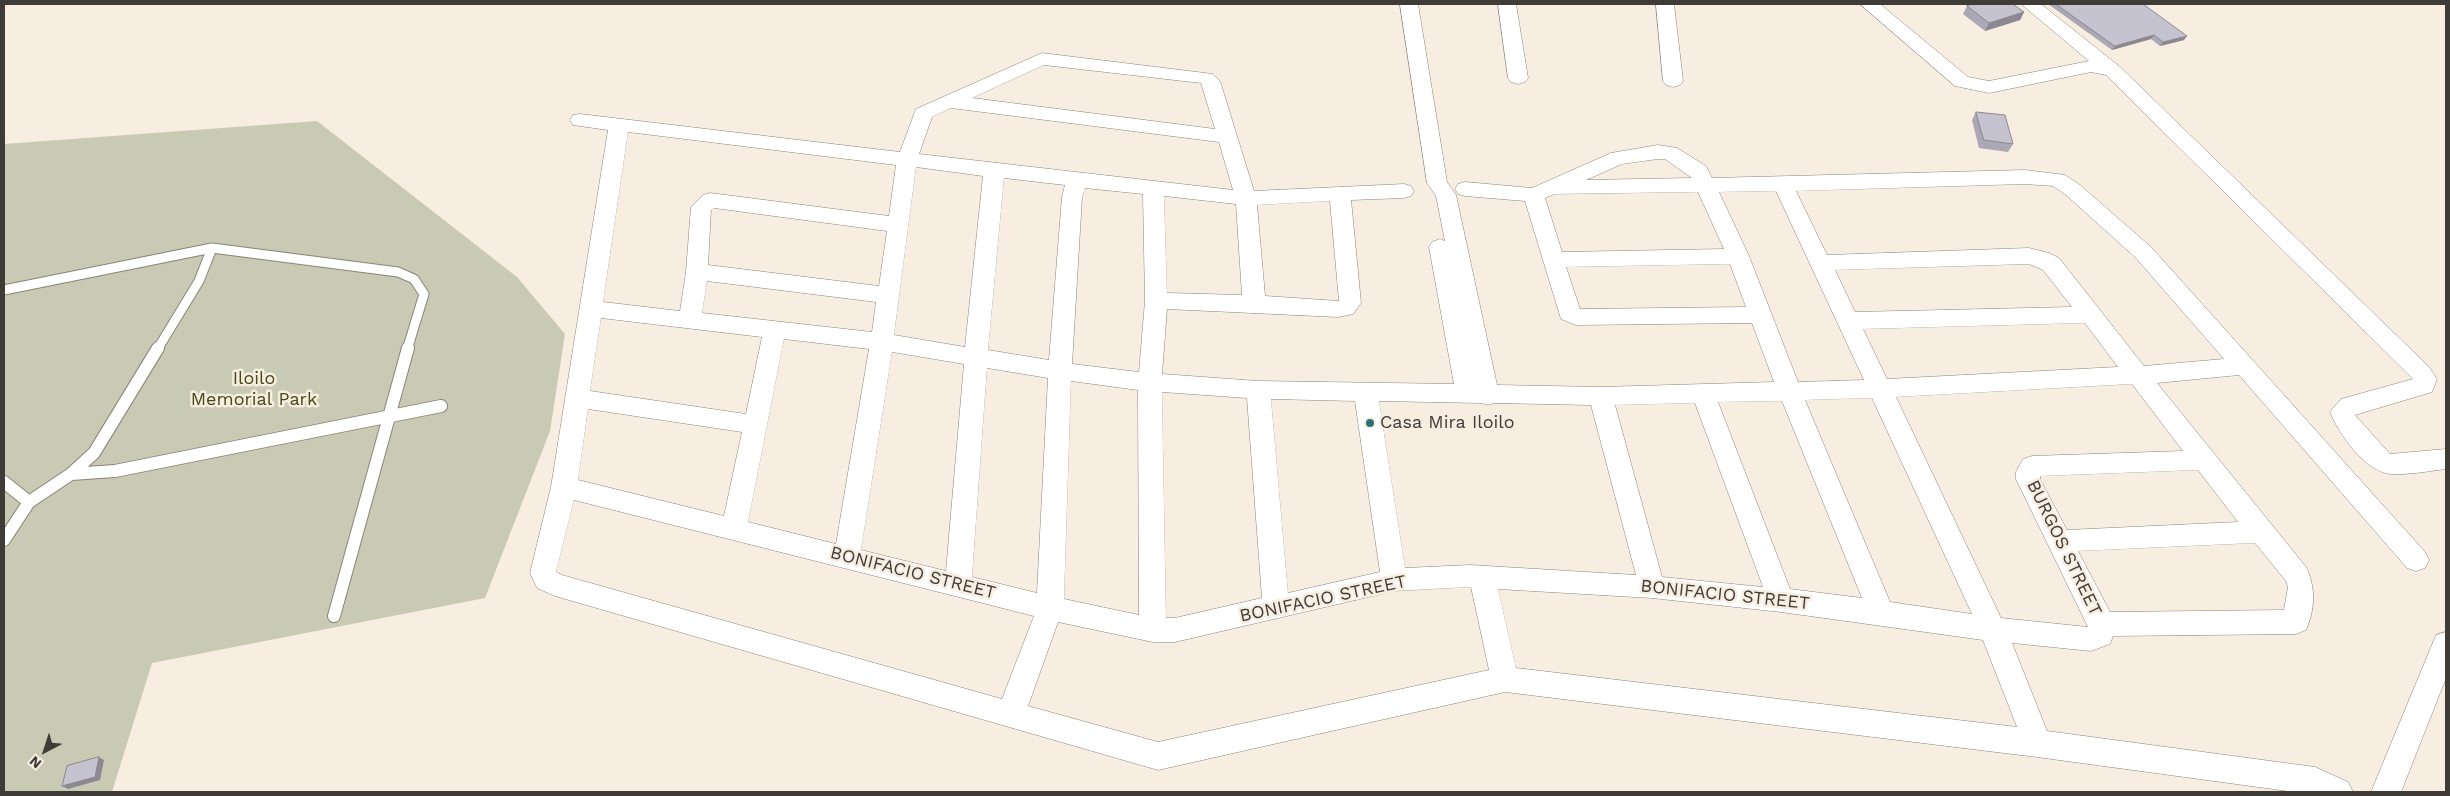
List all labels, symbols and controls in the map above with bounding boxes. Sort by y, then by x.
park label: Iloilo Memorial Park [191,368,317,410]
place label: Casa Mira Iloilo [1380,412,1515,434]
marker: Casa Mira Iloilo [1364,417,1376,429]
street label: BURGOS STREET [2022,477,2106,619]
street label: BONIFACIO STREET [828,542,998,604]
street label: BONIFACIO STREET [1238,571,1408,627]
street label: BONIFACIO STREET [1639,575,1811,615]
north arrow [20,726,70,776]
text: N [26,753,44,772]

